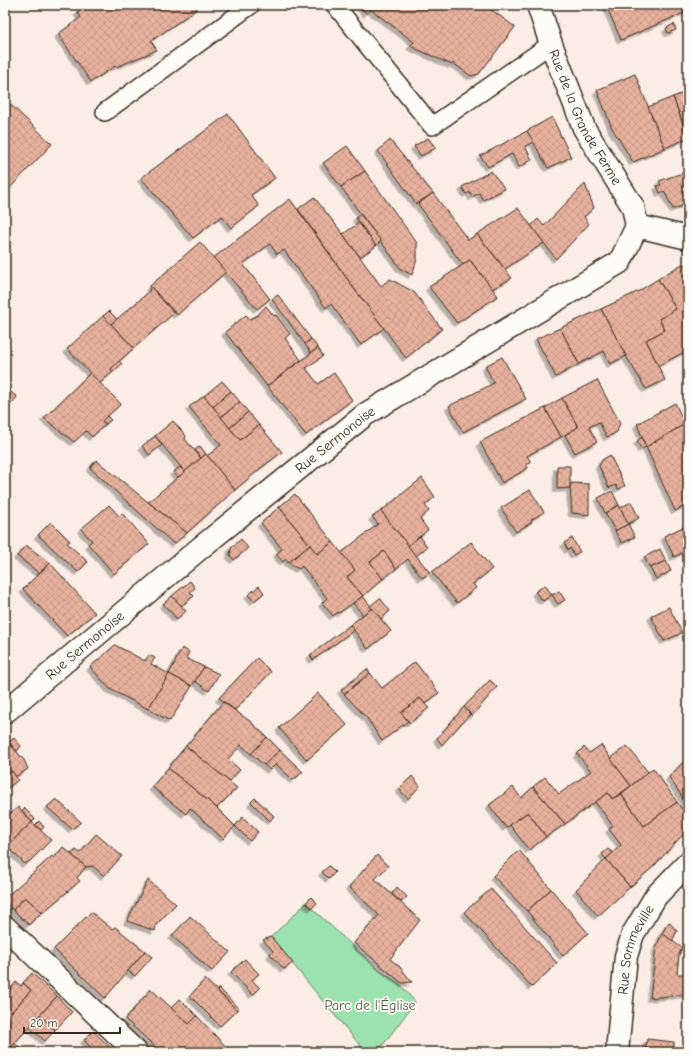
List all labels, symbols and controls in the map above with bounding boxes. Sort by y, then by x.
street label: Rue de la Grande Ferme [545,47,626,188]
street label: Rue Sermonoise [291,402,378,477]
street label: Rue Sermonoise [42,607,127,683]
street label: Rue Sommeville [614,901,657,995]
park label: Parc de l'Église [325,997,415,1014]
scale bar [24,1009,120,1035]
text: 20 m [30,1016,58,1030]

